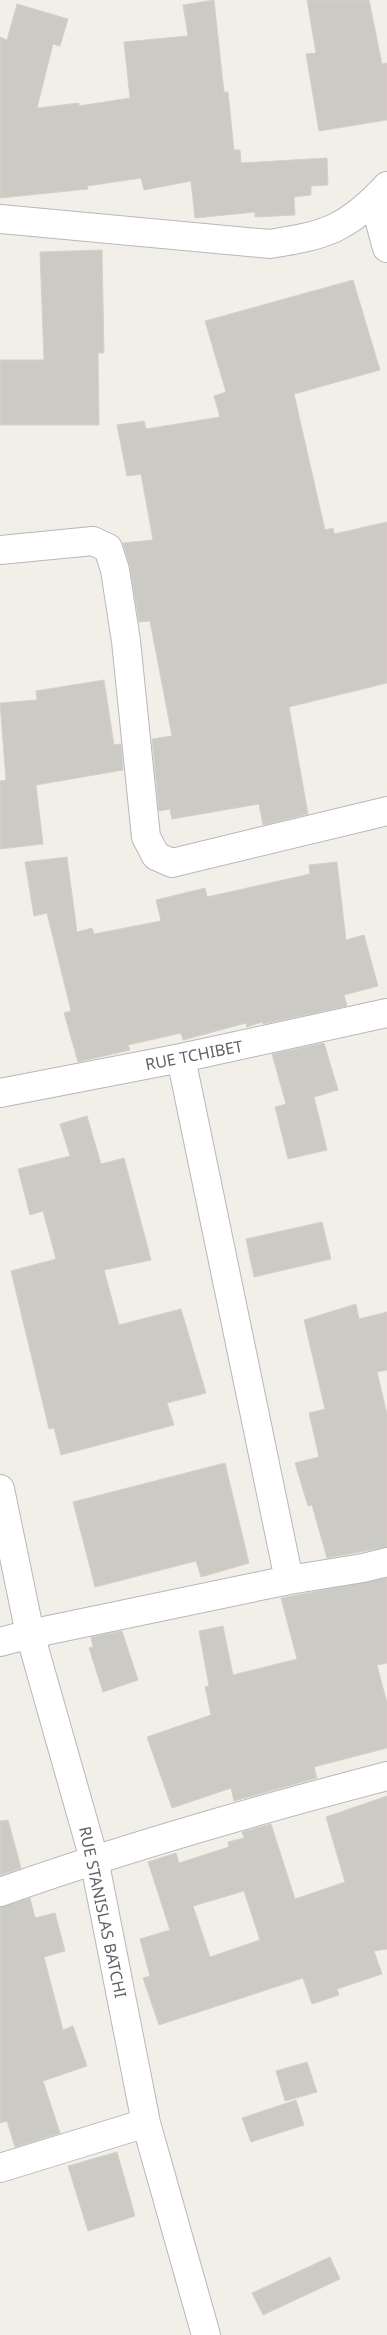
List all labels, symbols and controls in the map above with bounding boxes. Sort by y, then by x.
street label: RUE TCHIBET [143,1035,245,1075]
street label: RUE STANISLAS BATCHI [74,1824,132,2000]

